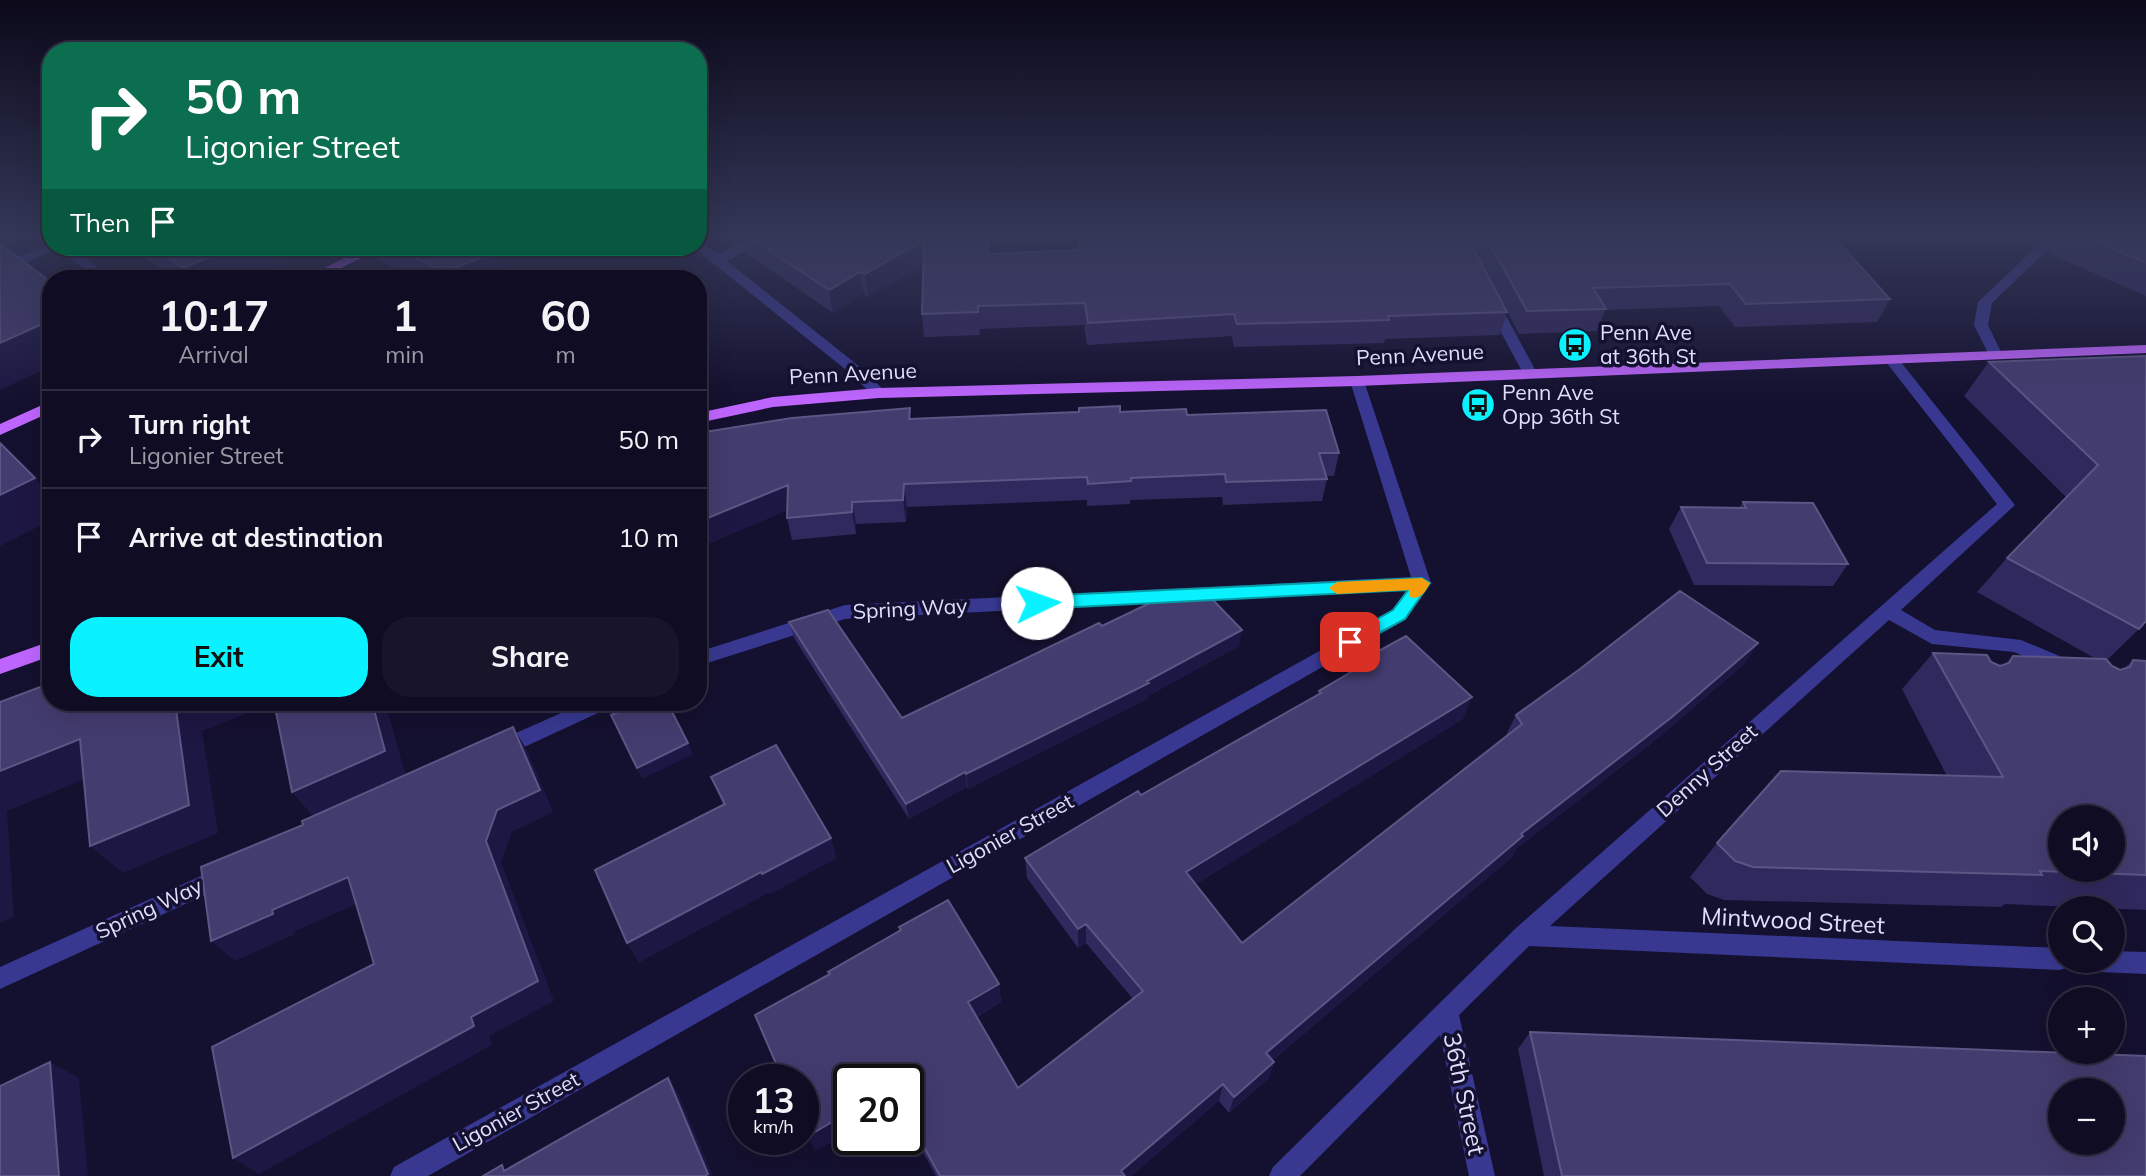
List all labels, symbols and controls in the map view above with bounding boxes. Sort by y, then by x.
text: 50 m [185,65,301,126]
icon: right [70,70,161,161]
text: Ligonier Street [185,126,400,166]
icon: arrive [144,203,182,241]
text: Then [70,206,130,239]
text: 10:17 [158,289,269,342]
text: 1 [392,289,417,342]
text: 60 [541,289,591,342]
place label: Penn Ave at 36th St [1600,319,1696,369]
bus stop icon: Penn Ave at 36th St [1556,326,1594,364]
street label: Penn Avenue [1355,338,1484,370]
text: Arrival [178,340,249,369]
text: min [385,340,424,369]
text: m [556,340,576,369]
street label: Penn Avenue [788,357,917,389]
place label: Penn Ave Opp 36th St [1502,379,1620,429]
bus stop icon: Penn Ave Opp 36th St [1459,386,1497,424]
text: Turn right [129,408,250,441]
icon: right [70,420,108,458]
text: 50 m [618,423,679,456]
text: Ligonier Street [129,441,283,470]
icon: arrive [70,518,108,556]
text: Arrive at destination [129,521,384,554]
text: 10 m [618,521,679,554]
position arrow [1000,566,1074,640]
street label: Spring Way [852,592,968,624]
pin [1320,612,1380,672]
button: Exit [70,617,368,697]
button: Share [382,617,679,697]
icon: arrive [1331,623,1369,661]
street label: Denny Street [1651,718,1762,822]
street label: Ligonier Street [942,788,1077,879]
map controls [2048,805,2125,1155]
button: sound [2048,805,2125,882]
street label: Spring Way [91,872,206,944]
button: search [2048,896,2125,973]
street label: Mintwood Street [1700,900,1886,940]
button: + [2048,987,2125,1064]
street label: 36th Street [1437,1030,1493,1158]
speed limit sign: 20 [833,1064,924,1155]
street label: Ligonier Street [448,1066,583,1157]
text: 13 [752,1078,795,1122]
button: − [2048,1078,2125,1155]
text: km/h [753,1115,794,1138]

